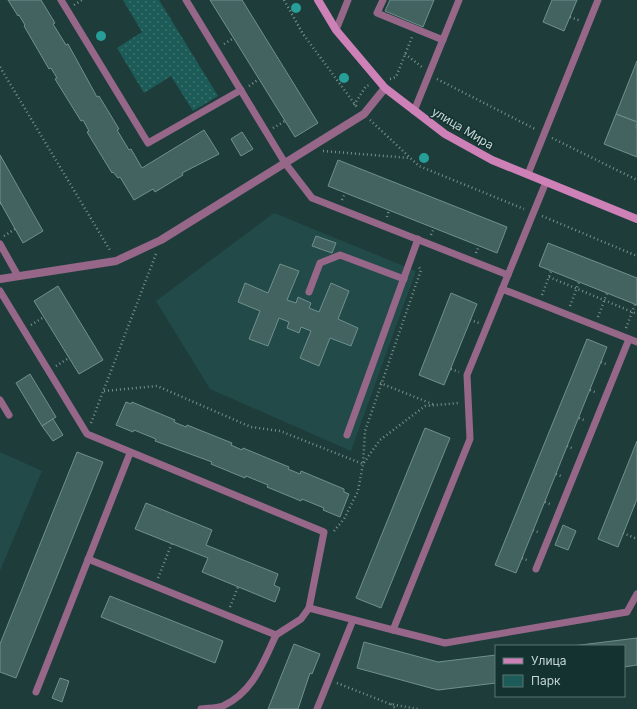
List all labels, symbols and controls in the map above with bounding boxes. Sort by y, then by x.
street label: улица Мира [429,104,497,152]
legend [495,645,625,697]
text: Улица [531,653,566,668]
text: Парк [531,673,561,688]

